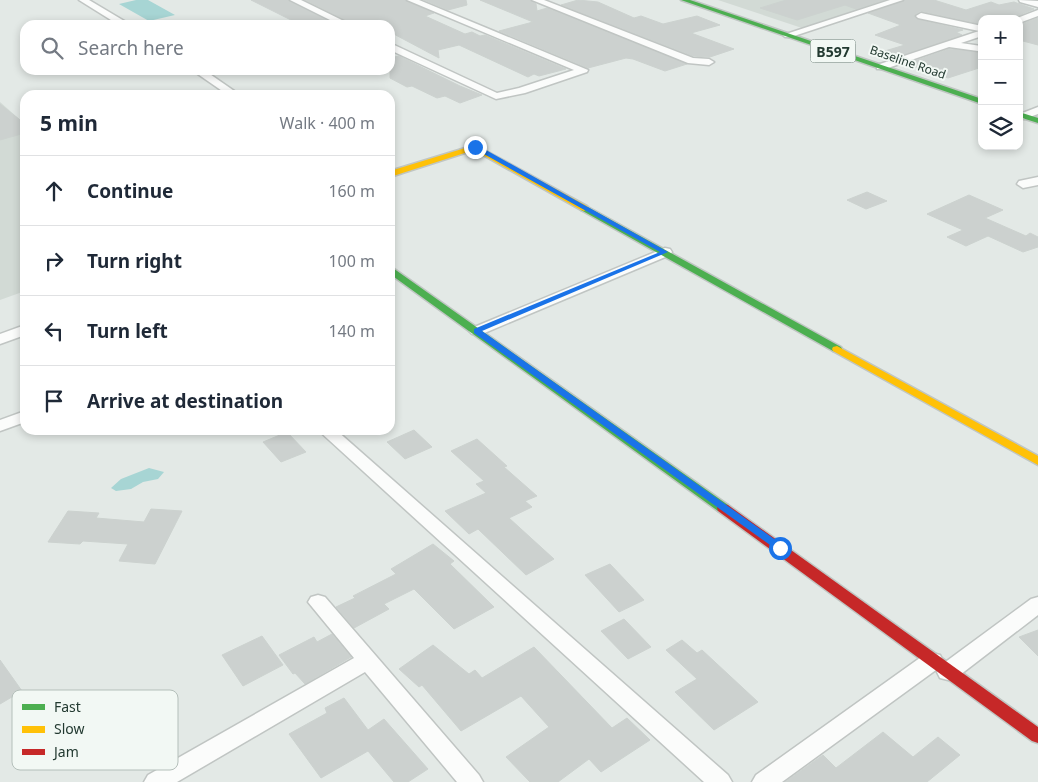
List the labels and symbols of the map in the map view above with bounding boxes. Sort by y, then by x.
road number: B597 [810,40,856,62]
street label: Baseline Road [868,41,948,83]
route end [464,136,487,159]
route start [769,537,792,560]
legend [12,690,178,770]
text: Fast [54,697,81,716]
text: Slow [54,719,85,738]
text: Jam [52,742,79,761]

